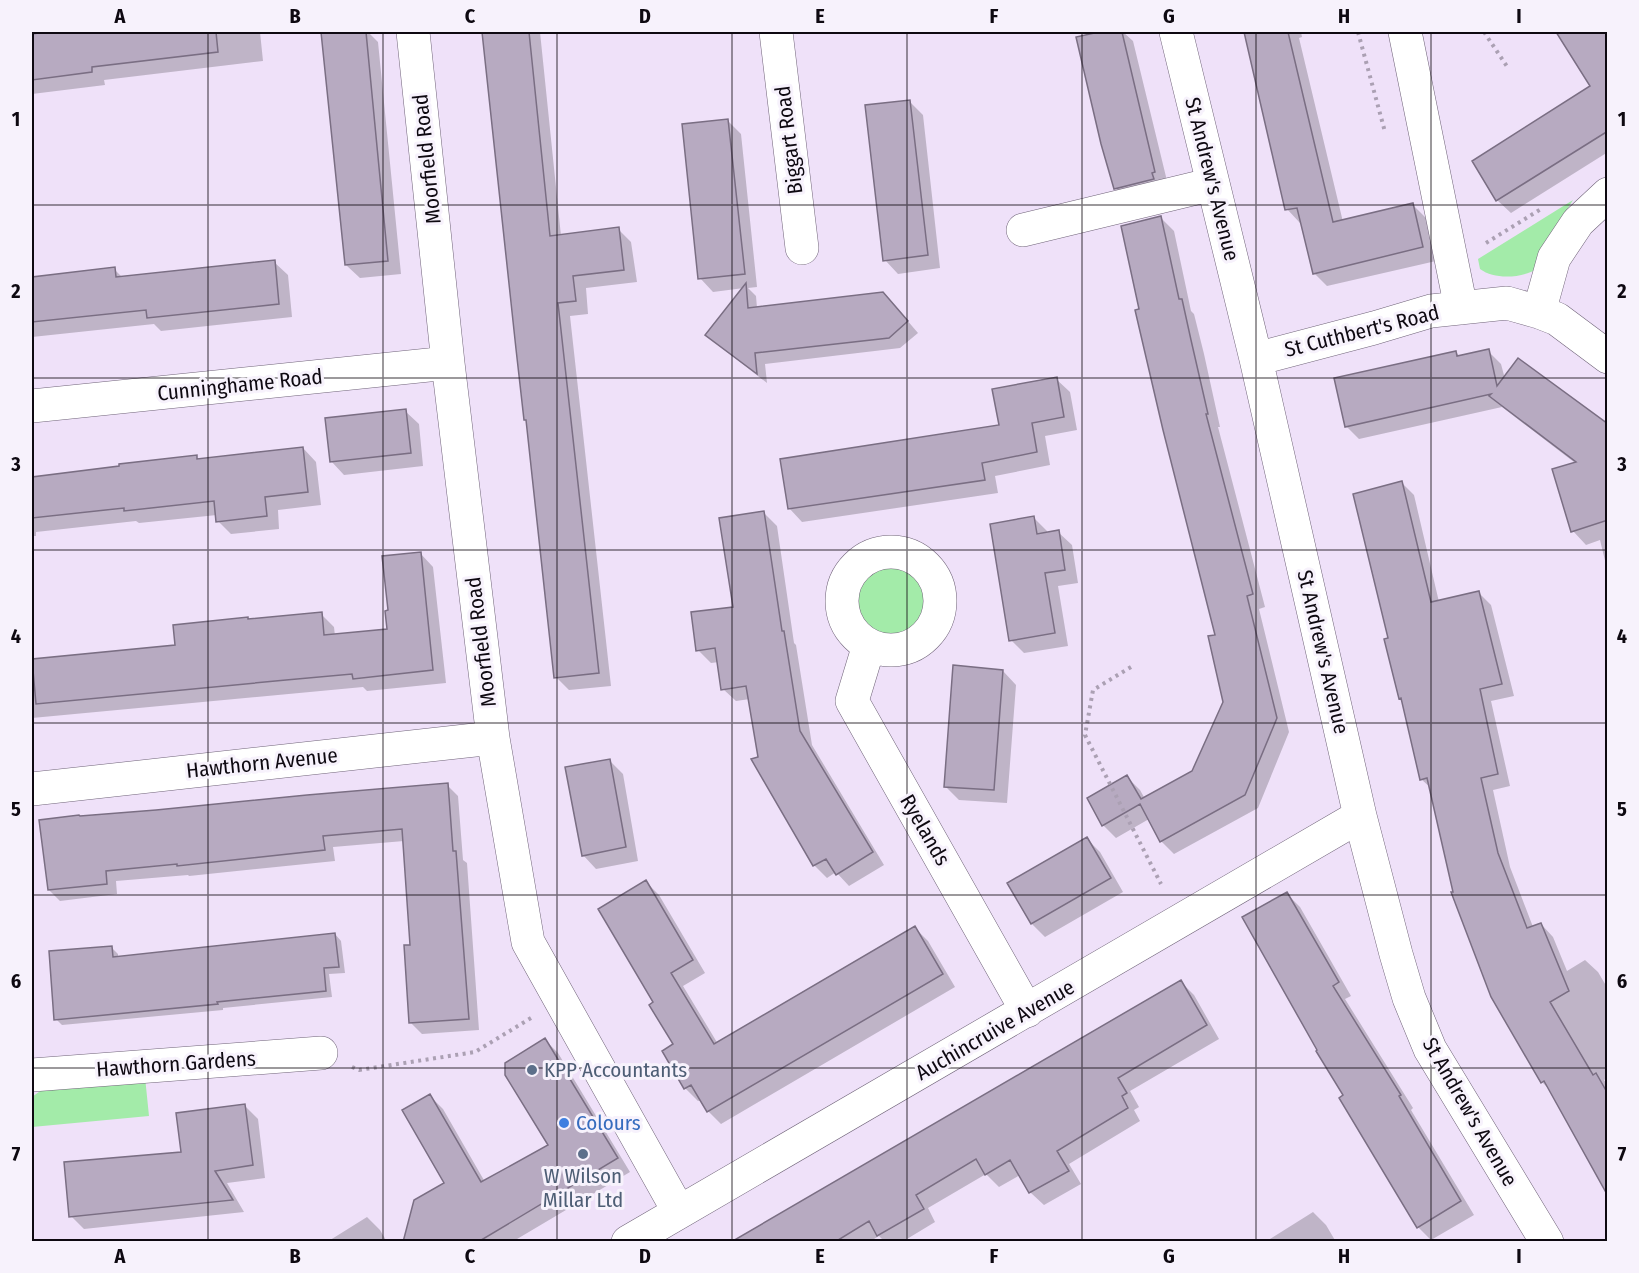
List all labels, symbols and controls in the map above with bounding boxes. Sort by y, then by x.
text: A [114,4,127,28]
text: B [289,4,301,28]
text: C [465,4,476,28]
text: D [639,4,651,28]
text: E [815,4,825,28]
text: F [990,4,999,28]
text: G [1163,4,1175,28]
text: H [1338,4,1350,28]
text: I [1516,4,1522,28]
street label: Biggart Road [769,84,809,196]
street label: Moorfield Road [407,93,447,225]
street label: St Andrew's Avenue [1179,95,1245,263]
text: 1 [12,107,20,131]
text: 1 [1618,107,1626,131]
text: 2 [10,279,21,303]
text: 2 [1616,279,1627,303]
street label: St Cuthbert's Road [1282,299,1442,363]
street label: Cunninghame Road [156,363,324,407]
text: 3 [10,452,21,476]
text: 3 [1616,452,1627,476]
street label: St Andrew's Avenue [1291,567,1355,737]
street label: Moorfield Road [460,575,502,709]
text: 4 [11,624,21,648]
text: 4 [1617,624,1627,648]
street label: Hawthorn Avenue [185,742,339,784]
street label: Ryelands [894,790,956,870]
text: 5 [11,797,21,821]
text: 5 [1617,797,1627,821]
text: 6 [11,969,21,993]
text: 6 [1617,969,1627,993]
street label: Auchincruive Avenue [911,974,1079,1086]
street label: St Andrew's Avenue [1417,1033,1523,1191]
street label: Hawthorn Gardens [95,1045,257,1083]
place label: KPP Accountants [544,1057,687,1083]
marker: KPP Accountants [525,1063,539,1077]
place label: Colours [576,1110,641,1136]
marker: Colours [557,1116,571,1130]
text: 7 [12,1142,21,1166]
text: 7 [1618,1142,1627,1166]
marker: W Wilson Millar Ltd [576,1147,590,1161]
place label: W Wilson Millar Ltd [543,1163,623,1213]
text: A [114,1244,127,1268]
text: B [289,1244,301,1268]
text: C [465,1244,476,1268]
text: D [639,1244,651,1268]
text: E [815,1244,825,1268]
text: F [990,1244,999,1268]
text: G [1163,1244,1175,1268]
text: H [1338,1244,1350,1268]
text: I [1516,1244,1522,1268]

